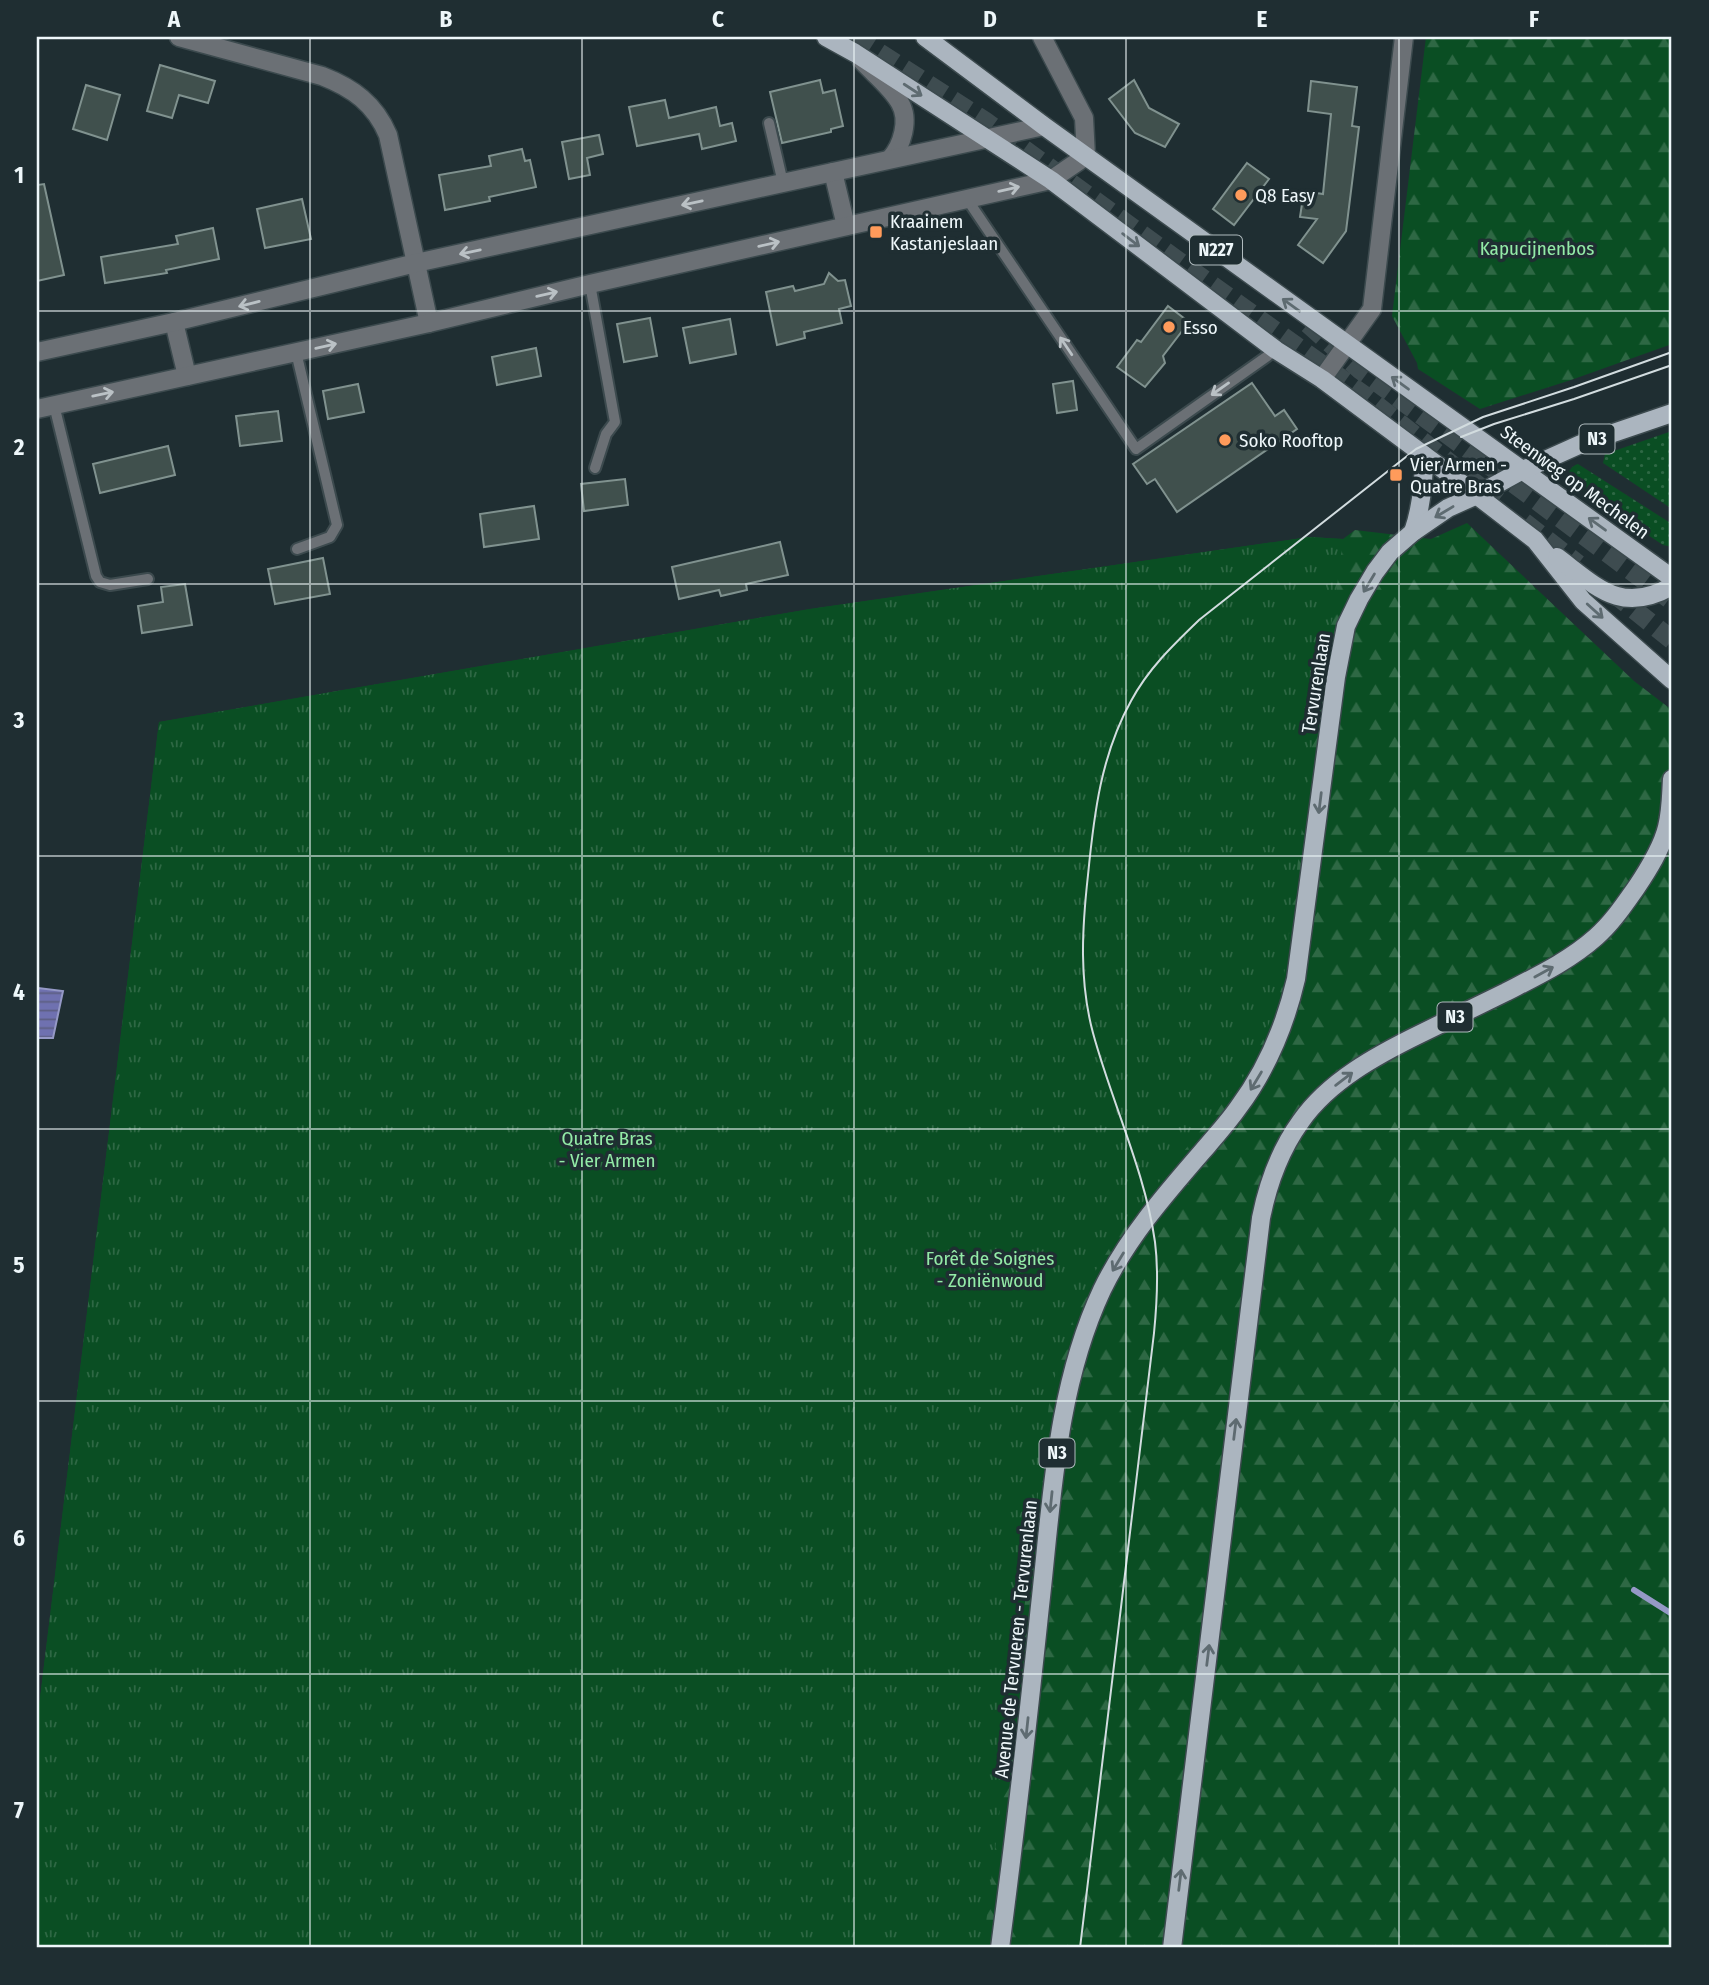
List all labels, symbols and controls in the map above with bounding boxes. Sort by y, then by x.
text: A [167,5,181,33]
text: B [440,5,453,33]
text: C [712,5,724,33]
text: D [983,5,997,33]
text: E [1257,5,1268,33]
text: F [1529,5,1539,33]
one-way arrow [903,82,922,97]
text: 1 [14,161,24,189]
one-way arrow [997,182,1020,196]
place label: Q8 Easy [1255,184,1316,207]
marker: Q8 Easy [1233,187,1249,203]
one-way arrow [681,196,704,210]
place label: Kraainem Kastanjeslaan [890,210,998,255]
marker: Kraainem Kastanjeslaan [868,224,884,240]
one-way arrow [1121,233,1140,247]
one-way arrow [757,236,780,250]
road number: N227 [1190,236,1242,264]
park label: Kapucijnenbos [1480,237,1594,260]
one-way arrow [459,245,482,259]
one-way arrow [535,287,558,300]
one-way arrow [1283,297,1301,312]
one-way arrow [238,298,261,311]
place label: Esso [1183,316,1218,339]
marker: Esso [1161,319,1177,335]
one-way arrow [1059,337,1074,356]
one-way arrow [314,338,337,352]
one-way arrow [1391,376,1410,390]
one-way arrow [1211,382,1230,396]
one-way arrow [91,387,114,401]
street label: Steenweg op Mechelen [1496,420,1654,544]
road number: N3 [1580,424,1614,454]
place label: Soko Rooftop [1239,429,1343,452]
marker: Soko Rooftop [1217,432,1233,448]
text: 2 [13,433,25,461]
place label: Vier Armen - Quatre Bras [1410,453,1507,498]
marker: Vier Armen - Quatre Bras [1388,467,1404,483]
one-way arrow [1435,505,1455,519]
one-way arrow [1588,516,1607,531]
one-way arrow [1361,572,1375,592]
one-way arrow [1585,603,1603,619]
street label: Tervurenlaan [1297,631,1335,735]
text: 3 [13,706,25,734]
one-way arrow [1313,791,1326,813]
one-way arrow [1534,965,1554,979]
text: 4 [13,978,25,1006]
road number: N3 [1438,1002,1472,1032]
one-way arrow [1249,1070,1263,1090]
one-way arrow [1334,1072,1353,1086]
park label: Quatre Bras - Vier Armen [558,1127,656,1172]
park label: Forêt de Soignes - Zoniënwoud [926,1247,1054,1292]
text: 5 [13,1251,25,1279]
one-way arrow [1111,1251,1125,1271]
one-way arrow [1229,1418,1242,1441]
road number: N3 [1040,1438,1074,1468]
one-way arrow [1045,1490,1058,1513]
street label: Avenue de Tervueren - Tervurenlaan [990,1499,1042,1779]
text: 6 [13,1524,25,1552]
one-way arrow [1201,1644,1214,1666]
one-way arrow [1021,1716,1034,1739]
text: 7 [14,1796,24,1824]
one-way arrow [1174,1870,1187,1892]

